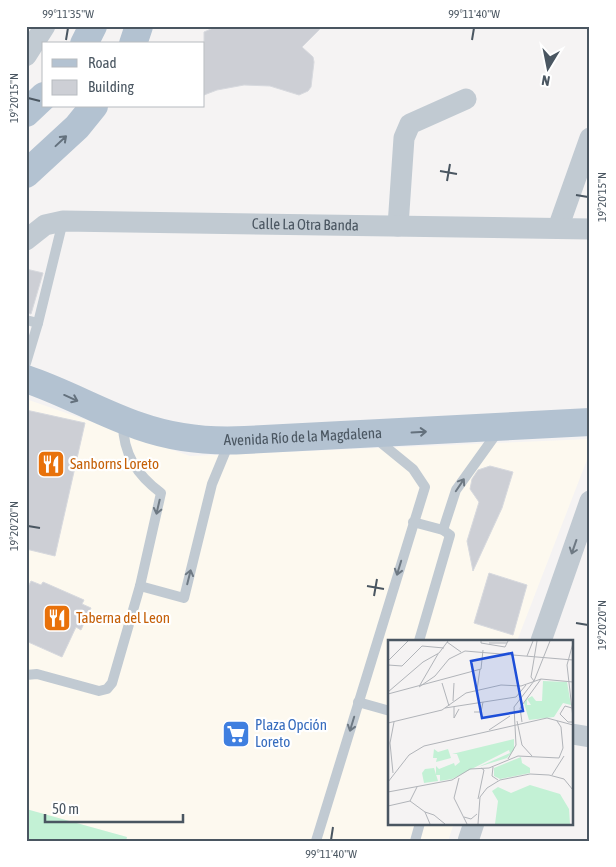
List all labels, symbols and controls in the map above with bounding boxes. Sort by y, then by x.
text: 99°11'35"W [42,7,94,21]
text: 99°11'40"W [448,7,500,21]
legend [42,42,205,108]
north arrow [524,42,574,92]
text: Road [88,54,117,71]
text: N [540,72,551,89]
text: 19°20'15"N [7,73,21,123]
text: Building [88,78,134,95]
one-way arrow [55,135,68,147]
text: 19°20'15"N [595,172,609,222]
street label: Calle La Otra Banda [252,215,359,233]
one-way arrow [63,393,78,403]
street label: Avenida Río de la Magdalena [224,424,382,448]
one-way arrow [410,427,426,436]
restaurant icon: Sanborns Loreto [36,449,66,479]
place label: Sanborns Loreto [70,455,159,472]
one-way arrow [455,478,465,492]
one-way arrow [153,498,162,514]
text: 19°20'20"N [7,501,21,551]
one-way arrow [568,539,578,555]
one-way arrow [394,560,403,576]
one-way arrow [185,570,194,586]
text: 19°20'20"N [595,600,609,650]
restaurant icon: Taberna del Leon [42,603,72,633]
place label: Taberna del Leon [76,609,170,626]
inset map [388,640,574,824]
one-way arrow [346,715,356,731]
place label: Plaza Opción Loreto [255,716,327,750]
supermarket icon: Plaza Opción Loreto [221,719,251,749]
scale bar [45,792,182,824]
text: 50 m [52,800,79,817]
text: 99°11'40"W [305,847,357,861]

